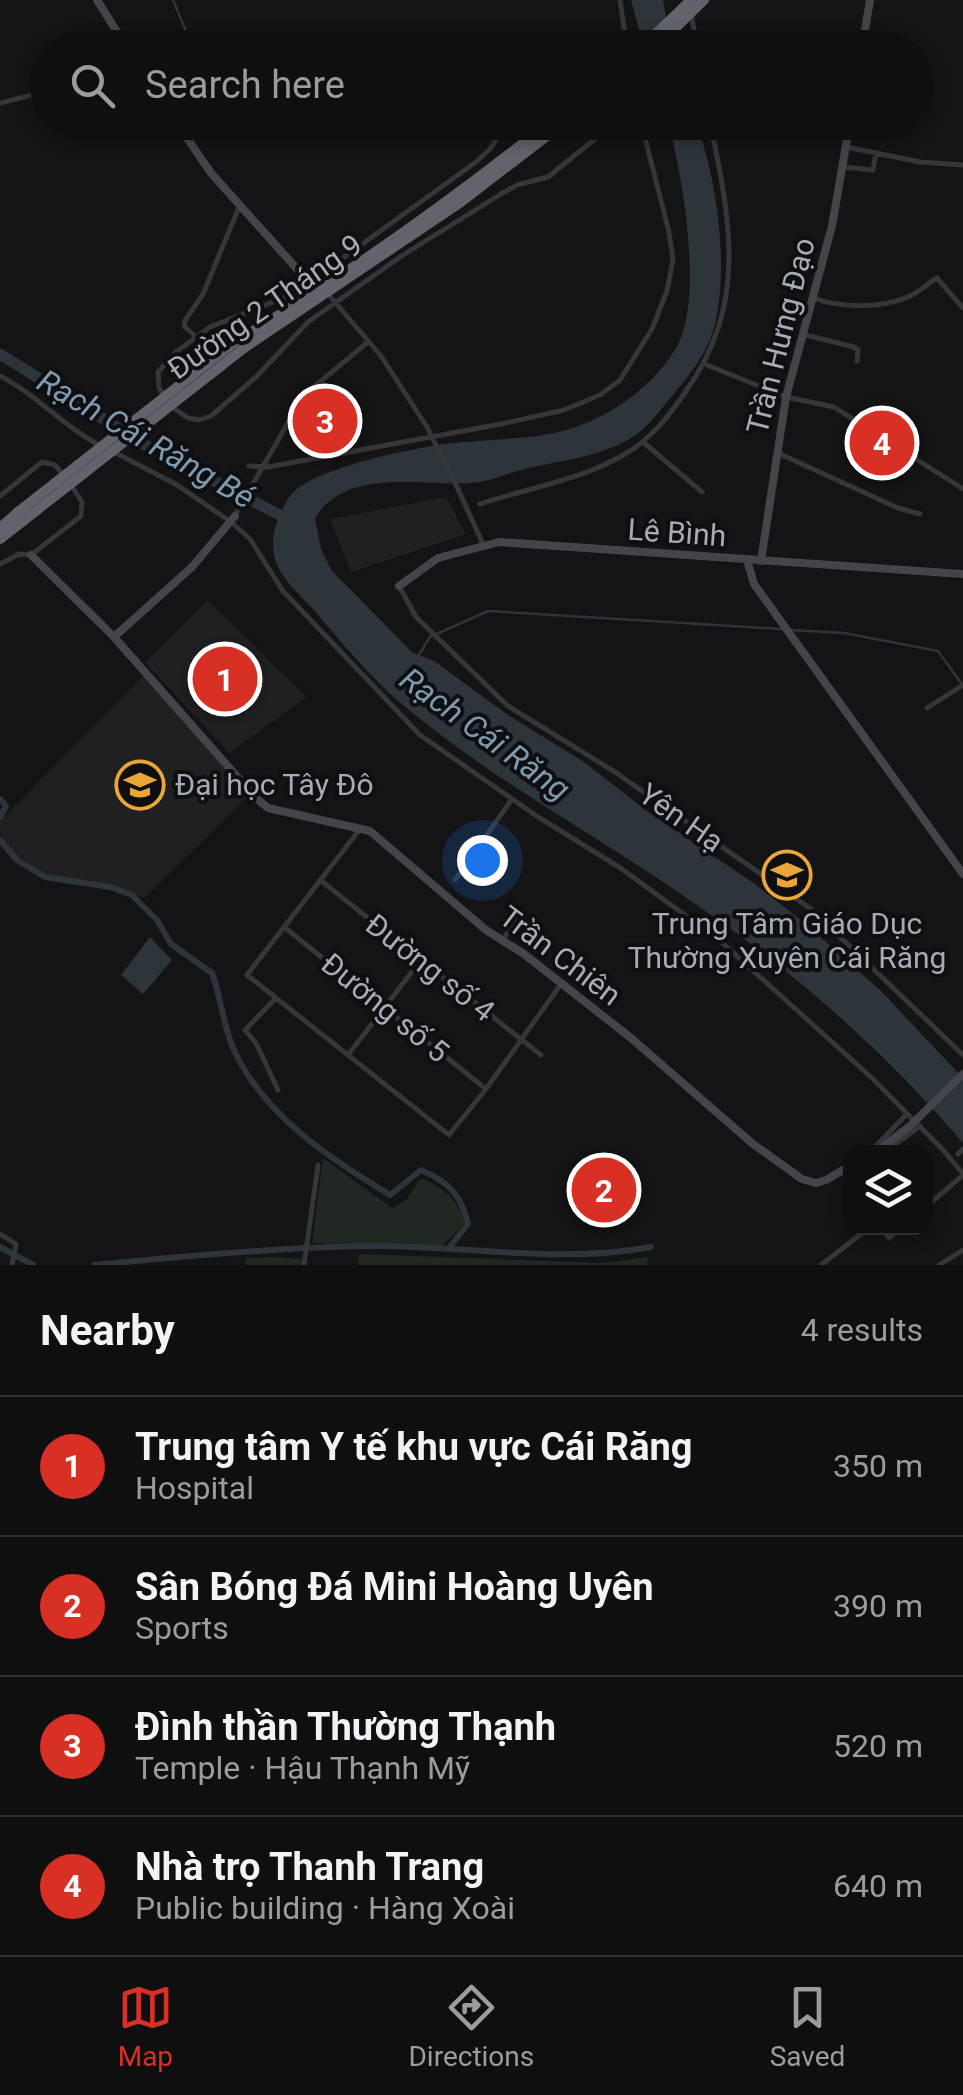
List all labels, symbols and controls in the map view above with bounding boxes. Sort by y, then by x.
search box [30,30,933,140]
icon: search [65,58,120,113]
text: Search here [145,63,345,107]
street label: Đường 2 Tháng 9 [161,227,368,387]
street label: Trần Hưng Đạo [739,234,822,438]
water label: Rạch Cái Răng Bé [31,362,261,516]
pin: 3 [292,384,358,458]
pin: 4 [850,406,914,480]
street label: Lê Bình [627,512,727,553]
pin: 1 [192,642,258,716]
water label: Rạch Cái Răng [393,660,577,808]
school or university icon: Đại học Tây Đô [114,759,166,811]
place label: Đại học Tây Đô [175,767,374,802]
street label: Yên Hạ [632,776,730,859]
your location [457,835,508,886]
school or university icon: Trung Tâm Giáo Dục Thường Xuyên Cái Răng [761,849,813,901]
street label: Trần Chiên [493,899,628,1012]
place label: Trung Tâm Giáo Dục Thường Xuyên Cái Răng [628,906,946,975]
street label: Đường số 4 [359,907,502,1029]
street label: Đường số 5 [315,946,456,1070]
map controls [843,1145,933,1235]
button: layers [843,1145,933,1235]
pin: 2 [572,1152,636,1228]
text: Nearby [40,1306,175,1355]
text: 4 results [801,1311,923,1349]
text: Trung tâm Y tế khu vực Cái Răng [135,1425,693,1469]
text: 1 [63,1447,82,1485]
text: 350 m [833,1447,923,1485]
text: Hospital [135,1469,254,1507]
text: Sân Bóng Đá Mini Hoàng Uyên [135,1565,654,1609]
text: 2 [63,1587,82,1625]
text: 390 m [833,1587,923,1625]
text: Sports [135,1609,229,1647]
text: Đình thần Thường Thạnh [135,1705,556,1749]
text: 3 [63,1727,82,1765]
text: 520 m [833,1727,923,1765]
text: Temple · Hậu Thạnh Mỹ [135,1749,470,1787]
text: Nhà trọ Thanh Trang [135,1845,484,1889]
text: 4 [63,1867,82,1905]
text: 640 m [833,1867,923,1905]
text: Public building · Hàng Xoài [135,1889,515,1927]
tab: Map [118,1980,173,2073]
tab: Directions [408,1980,534,2073]
tab: Saved [770,1980,845,2073]

